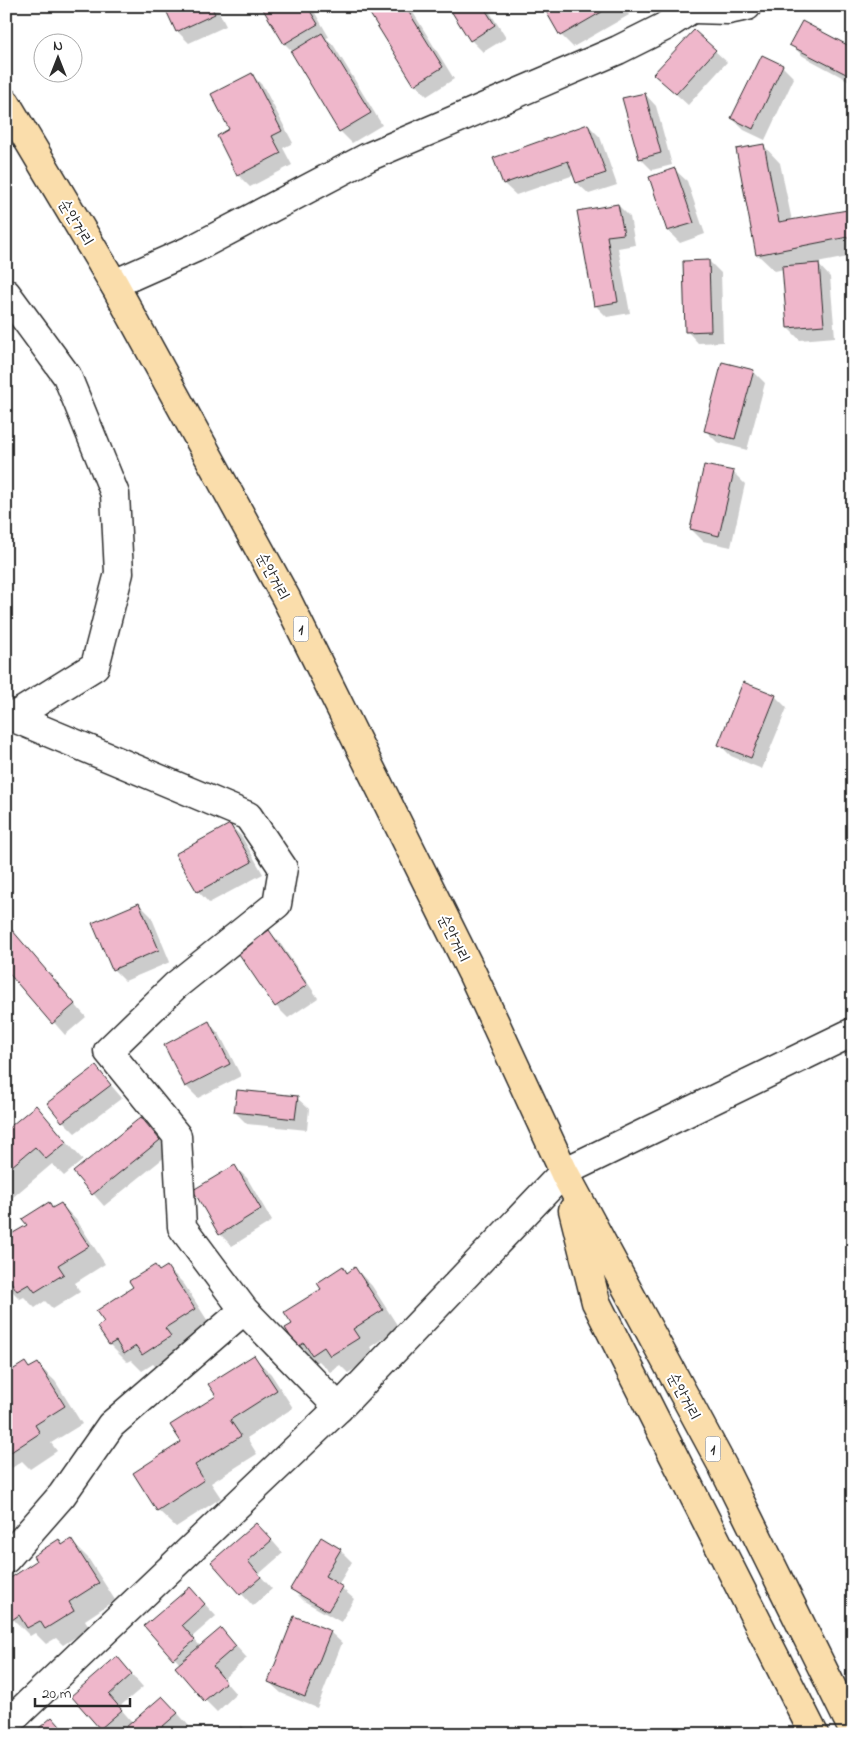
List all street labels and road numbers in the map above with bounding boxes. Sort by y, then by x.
street label: 순안거리 [52,195,99,251]
street label: 순안거리 [250,549,295,605]
road number: 1 [294,616,308,642]
street label: 순안거리 [431,910,475,967]
street label: 순안거리 [661,1369,706,1425]
road number: 1 [706,1436,720,1462]

